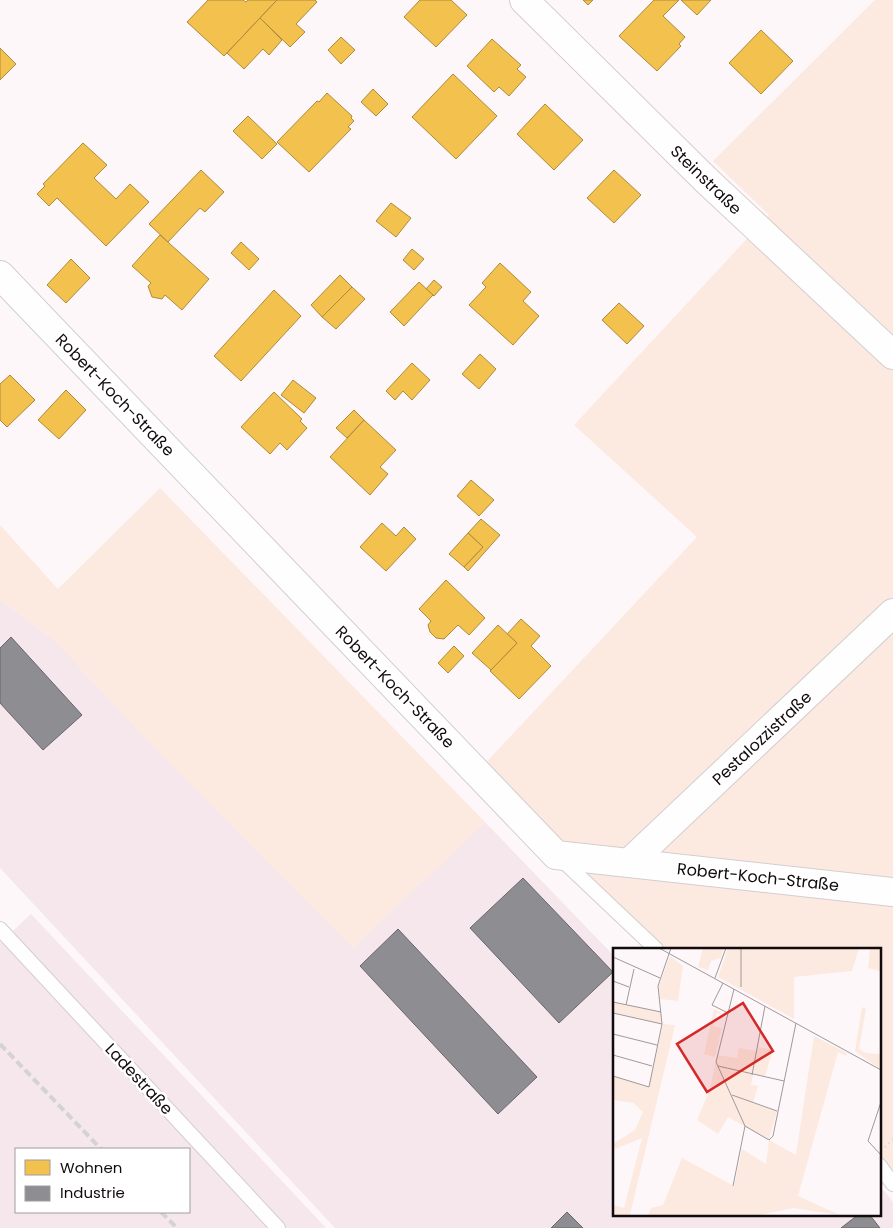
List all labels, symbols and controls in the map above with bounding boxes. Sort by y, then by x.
street label: Steinstraße [665,140,747,220]
street label: Robert-Koch-Straße [50,328,180,462]
street label: Robert-Koch-Straße [330,620,460,754]
street label: Pestalozzistraße [707,686,817,790]
street label: Robert-Koch-Straße [676,857,840,897]
inset map [613,948,880,1216]
street label: Ladestraße [100,1038,178,1120]
legend [15,1148,190,1213]
text: Wohnen [60,1157,122,1178]
text: Industrie [60,1182,125,1203]

